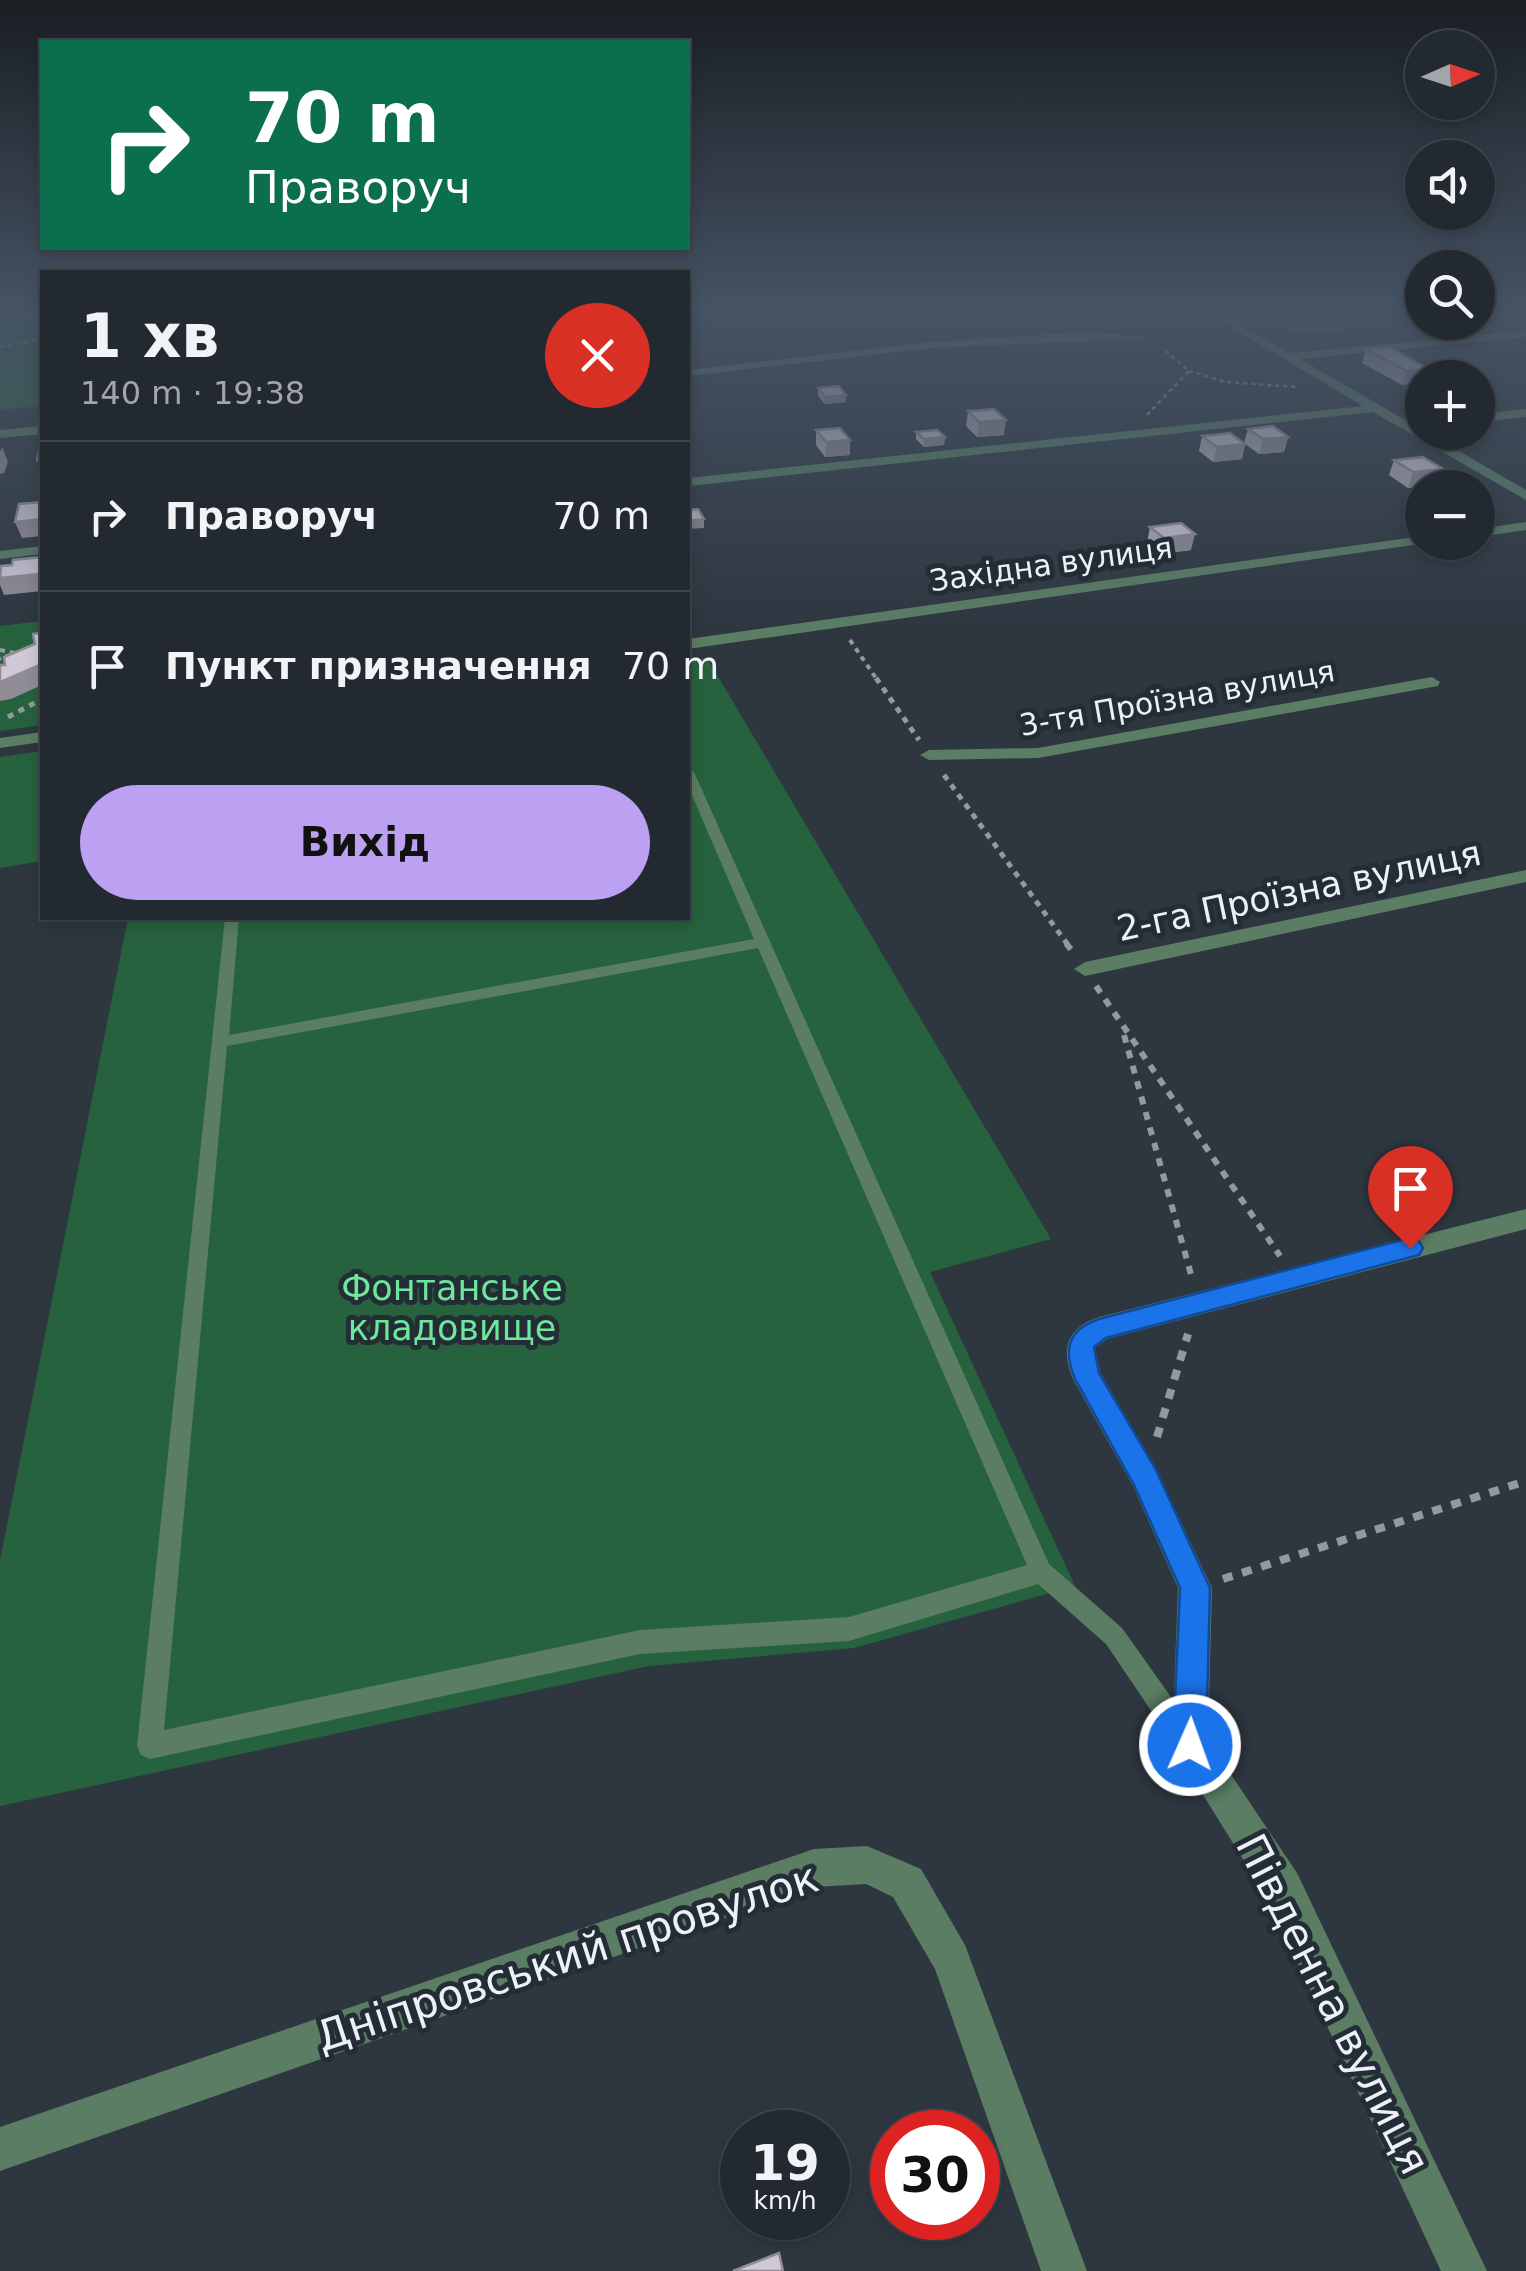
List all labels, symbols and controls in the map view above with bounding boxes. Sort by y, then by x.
north arrow [1405,30,1495,120]
map controls [1405,30,1495,560]
text: 70 m [245,77,440,159]
icon: right [80,80,210,210]
button: sound [1405,140,1495,230]
text: Праворуч [245,161,471,214]
button: search [1405,250,1495,340]
text: 1 хв [80,301,219,371]
button: close [545,303,650,408]
button: + [1405,360,1495,450]
text: 140 m · 19:38 [80,374,305,412]
button: − [1405,470,1495,560]
icon: right [80,489,135,544]
text: Праворуч [165,494,378,538]
text: 70 m [553,494,650,538]
street label: Західна вулиця [927,530,1175,598]
icon: arrive [80,639,135,694]
text: Пункт призначення [165,644,592,688]
text: 70 m [622,644,719,688]
street label: 3-тя Проїзна вулиця [1017,653,1337,743]
button: Вихід [80,785,650,900]
street label: 2-га Проїзна вулиця [1113,833,1485,949]
pin [1368,1146,1453,1249]
icon: arrive [1383,1161,1438,1216]
park label: Фонтанське кладовище [341,1268,563,1348]
position arrow [1138,1693,1242,1797]
street label: Південна вулиця [1226,1826,1440,2182]
street label: Дніпровський провулок [310,1853,824,2061]
speed limit sign: 30 [870,2110,1000,2240]
text: 19 [750,2134,820,2192]
text: km/h [753,2186,817,2215]

